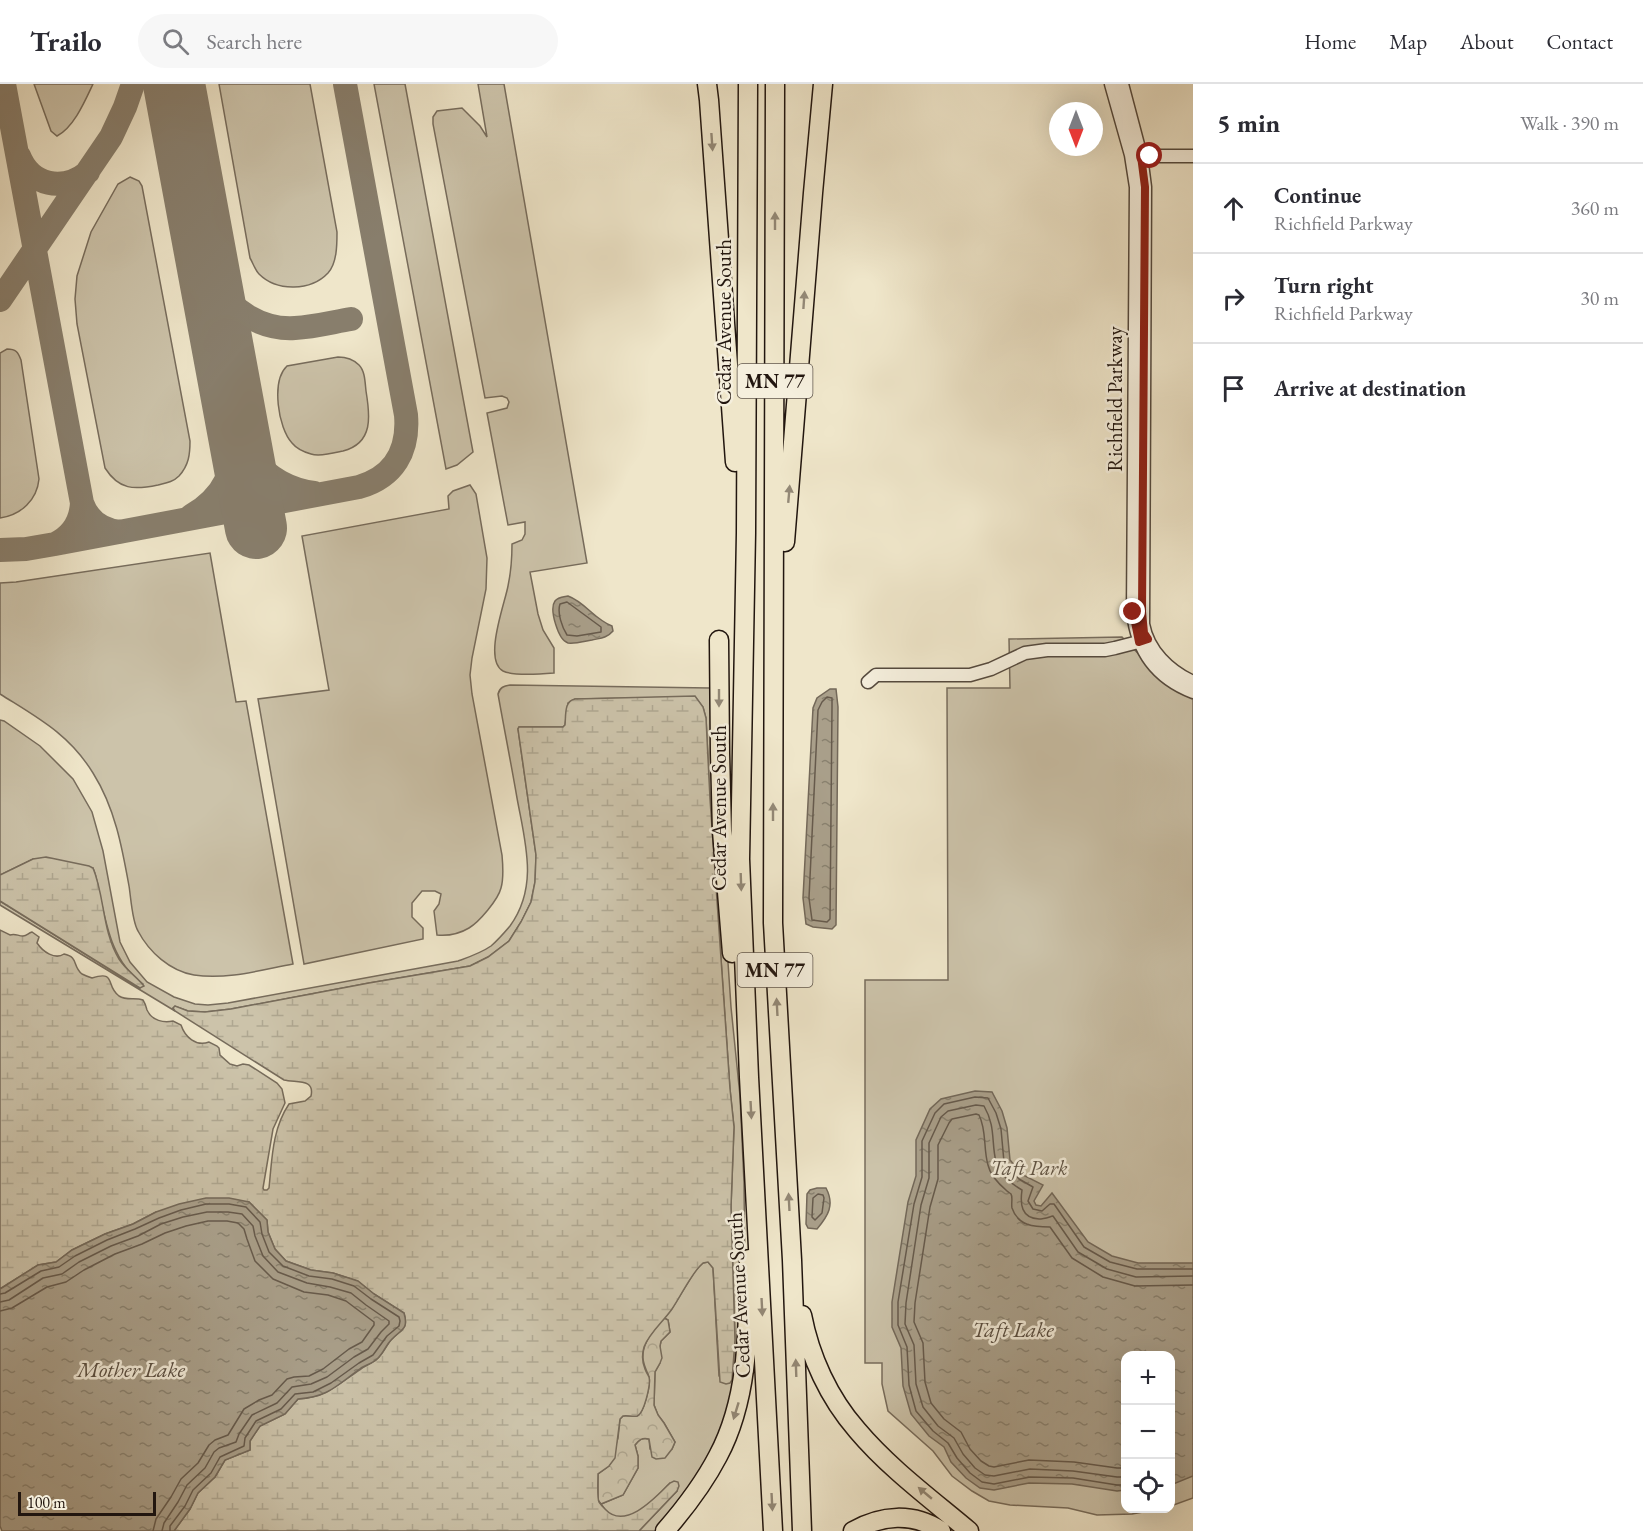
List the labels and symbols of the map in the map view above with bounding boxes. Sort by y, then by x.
north arrow [1049,102,1103,156]
one-way arrow [707,133,716,152]
route start [1136,142,1162,168]
one-way arrow [770,211,780,230]
street label: Cedar Avenue South [710,239,737,405]
one-way arrow [799,291,809,310]
street label: Richfield Parkway [1101,325,1128,472]
road number: MN 77 [738,364,812,398]
one-way arrow [784,485,794,504]
route end [1119,598,1145,624]
one-way arrow [714,689,724,708]
street label: Cedar Avenue South [705,725,732,891]
one-way arrow [768,803,778,822]
one-way arrow [736,873,745,892]
road number: MN 77 [738,953,812,987]
one-way arrow [773,998,782,1017]
one-way arrow [746,1101,755,1120]
park label: Taft Park [990,1154,1068,1181]
one-way arrow [784,1192,793,1211]
street label: Cedar Avenue South [721,1211,756,1379]
one-way arrow [758,1297,767,1316]
water label: Taft Lake [972,1315,1054,1344]
water label: Mother Lake [75,1355,185,1384]
one-way arrow [791,1358,800,1377]
one-way arrow [731,1402,740,1420]
one-way arrow [918,1487,933,1500]
scale bar [18,1489,156,1516]
one-way arrow [767,1492,776,1511]

